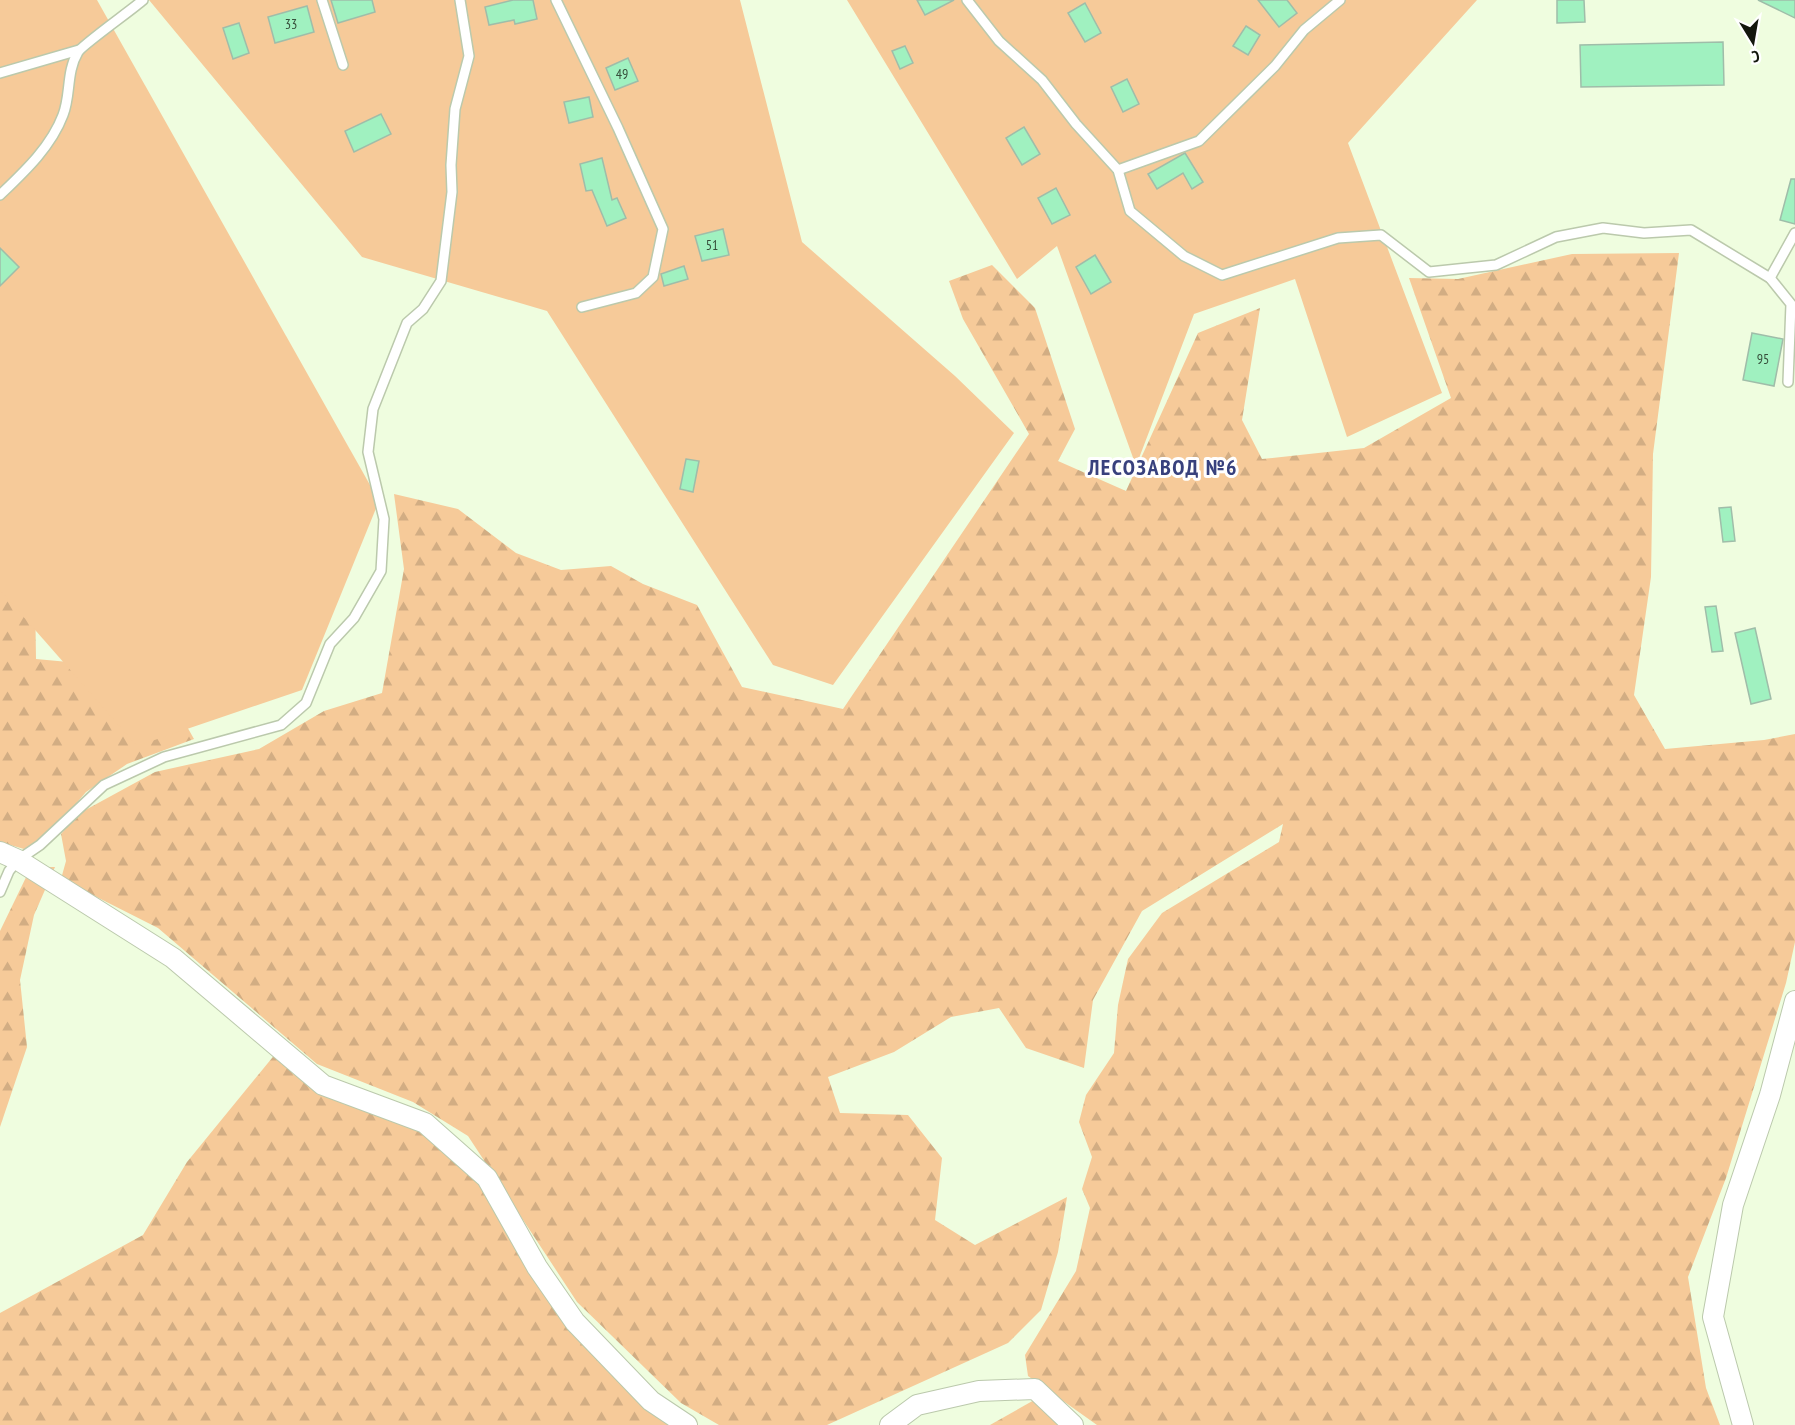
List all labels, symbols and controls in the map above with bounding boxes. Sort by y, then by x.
north arrow [1723,12,1783,72]
house number: 33 [285,15,297,33]
text: С [1750,46,1761,67]
house number: 49 [616,65,628,83]
house number: 51 [706,236,718,254]
house number: 95 [1757,350,1769,368]
district label: ЛЕСОЗАВОД №6 [1087,453,1238,481]

